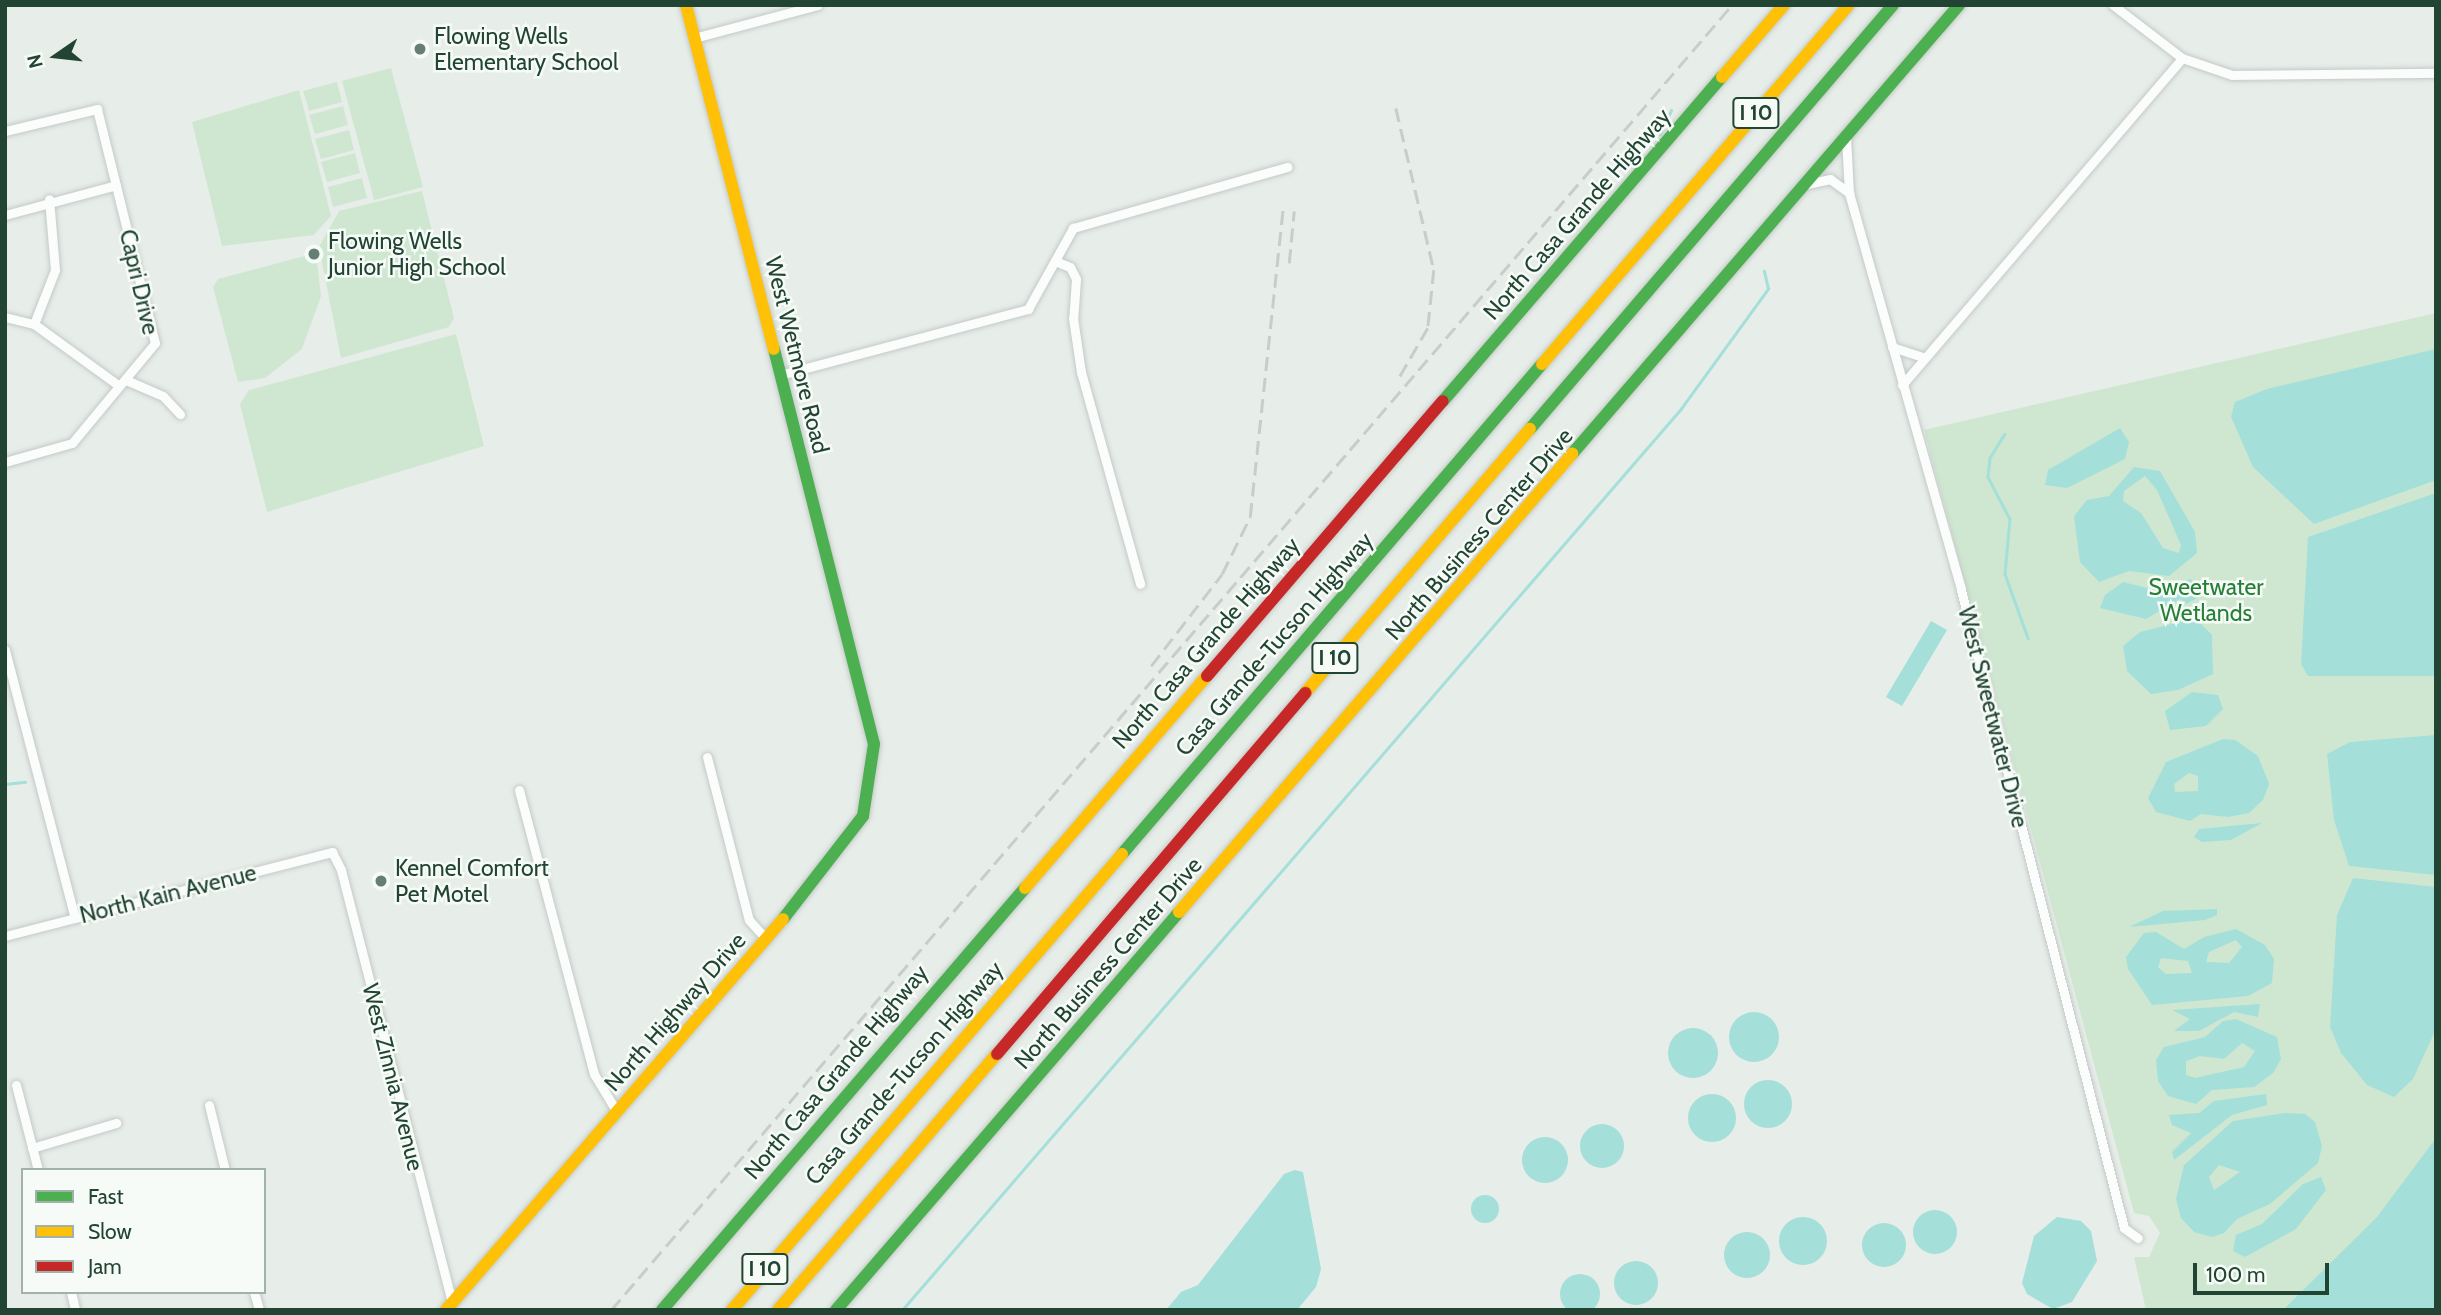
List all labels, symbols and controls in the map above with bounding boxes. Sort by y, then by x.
north arrow [21,21,91,91]
place label: Flowing Wells Elementary School [434,22,618,76]
marker: Flowing Wells Elementary School [412,41,428,57]
text: N [22,52,48,71]
road number: I 10 [1732,96,1780,130]
street label: North Casa Grande Highway [1477,102,1677,326]
street label: Capri Drive [114,227,164,337]
place label: Flowing Wells Junior High School [328,227,506,281]
marker: Flowing Wells Junior High School [306,246,322,262]
street label: West Wetmore Road [759,254,835,456]
street label: North Business Center Drive [1379,422,1579,646]
street label: Casa Grande-Tucson Highway [1169,527,1379,761]
street label: North Casa Grande Highway [1106,531,1306,755]
park label: Sweetwater Wetlands [2148,573,2264,627]
street label: West Sweetwater Drive [1952,604,2034,830]
road number: I 10 [1310,640,1360,676]
street label: North Business Center Drive [1008,851,1208,1075]
place label: Kennel Comfort Pet Motel [395,854,549,908]
street label: North Kain Avenue [77,859,259,929]
marker: Kennel Comfort Pet Motel [373,873,389,889]
street label: North Highway Drive [599,927,751,1097]
street label: Casa Grande-Tucson Highway [799,956,1009,1190]
street label: North Casa Grande Highway [738,959,934,1185]
street label: West Zinnia Avenue [356,980,430,1174]
legend [21,1168,266,1294]
text: Fast [88,1184,124,1209]
text: Slow [88,1219,132,1244]
scale bar [2196,1248,2332,1292]
road number: I 10 [740,1252,790,1286]
text: Jam [88,1254,122,1279]
text: 100 m [2206,1262,2265,1287]

